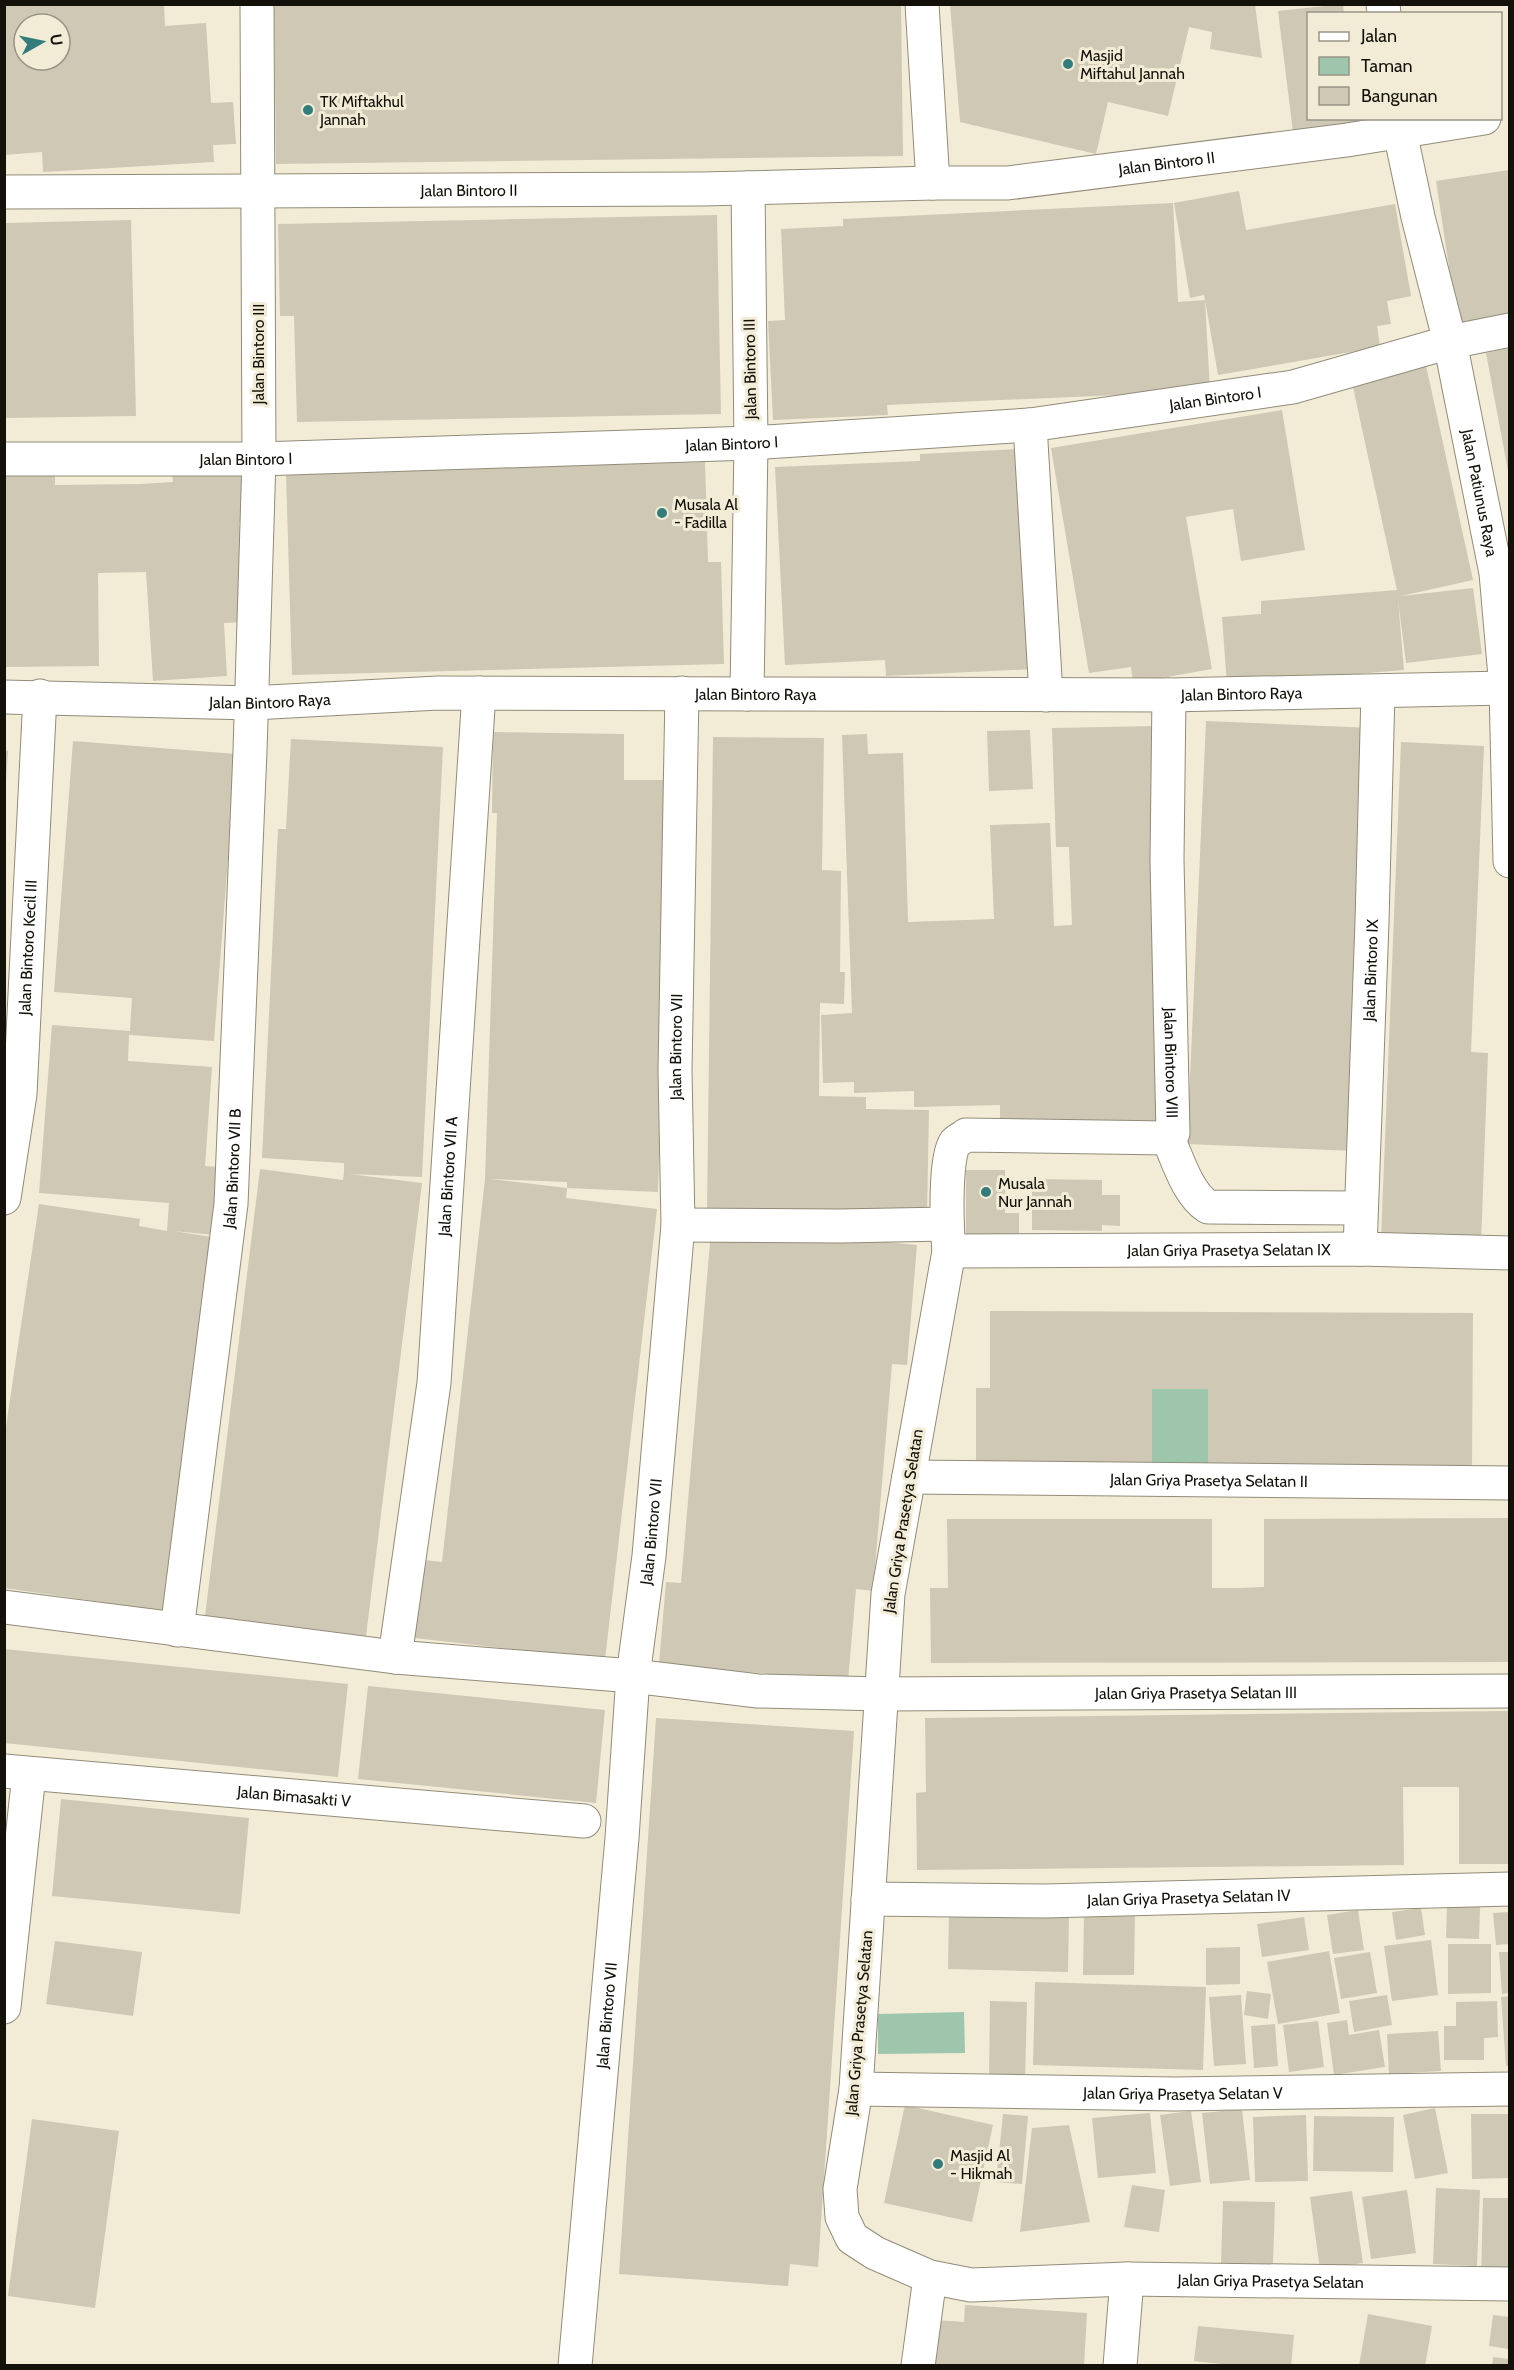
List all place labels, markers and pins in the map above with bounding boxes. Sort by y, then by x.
place label: Masjid Miftahul Jannah [1080,46,1185,83]
marker: Masjid Miftahul Jannah [1061,57,1075,71]
place label: TK Miftakhul Jannah [319,92,404,129]
marker: TK Miftakhul Jannah [301,103,315,117]
place label: Musala Al - Fadilla [674,495,738,532]
marker: Musala Al - Fadilla [655,506,669,520]
place label: Musala Nur Jannah [998,1174,1072,1211]
marker: Musala Nur Jannah [979,1185,993,1199]
place label: Masjid Al - Hikmah [950,2146,1012,2183]
marker: Masjid Al - Hikmah [931,2157,945,2171]

